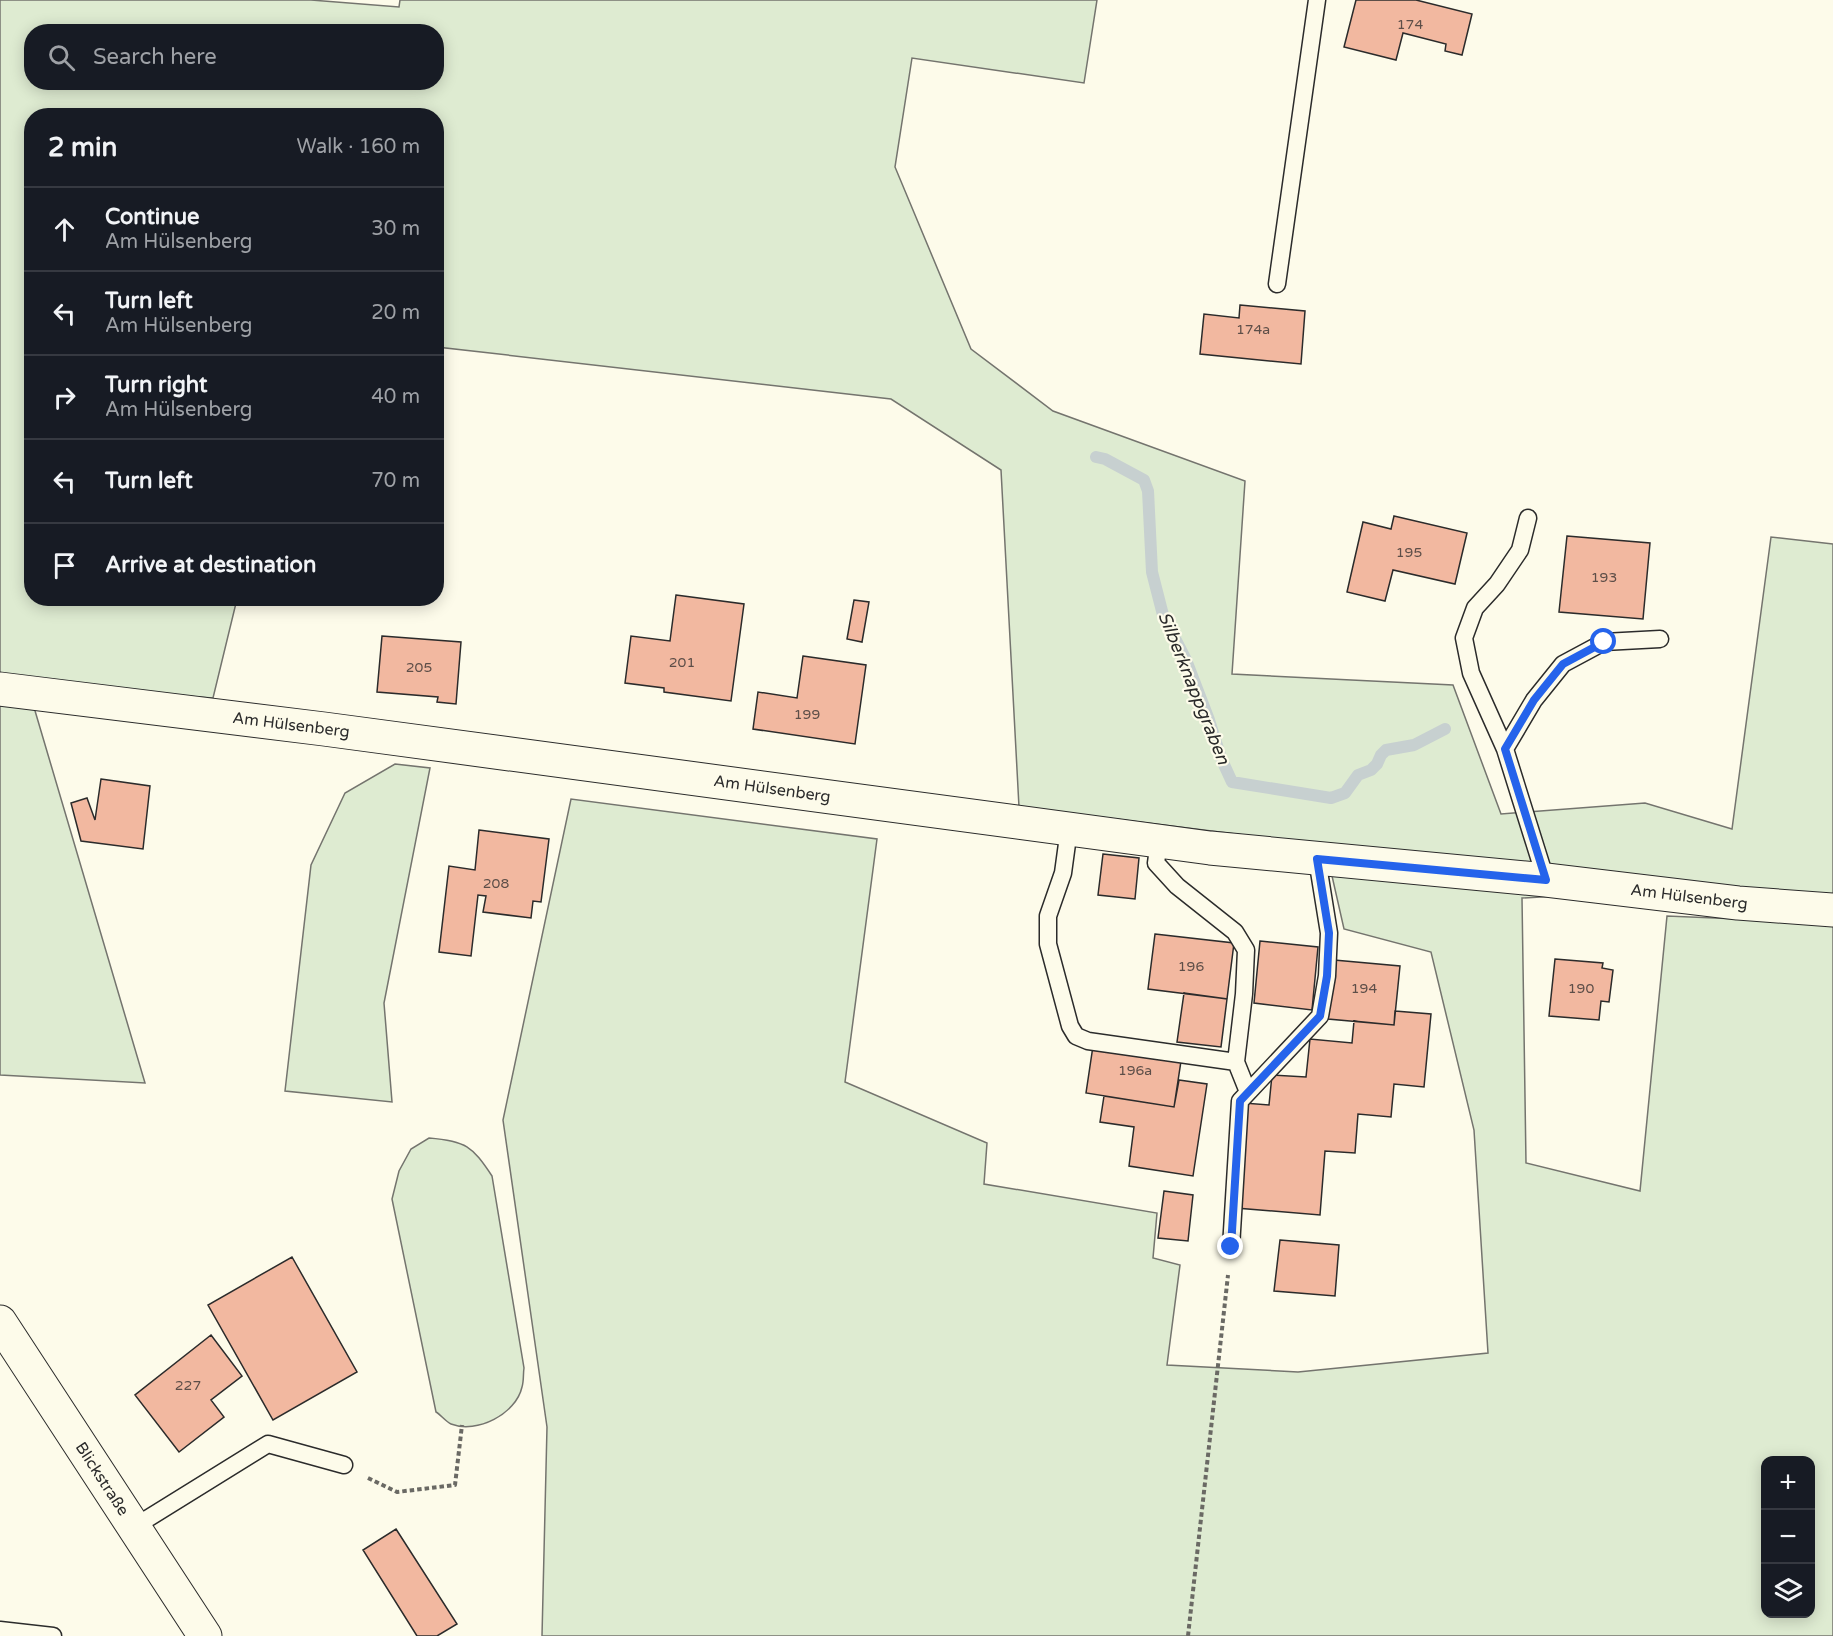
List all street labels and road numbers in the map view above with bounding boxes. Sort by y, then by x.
street label: Am Hülsenberg [231,708,351,742]
street label: Am Hülsenberg [712,771,832,807]
street label: Am Hülsenberg [1629,880,1749,914]
street label: Blickstraße [71,1438,133,1520]

